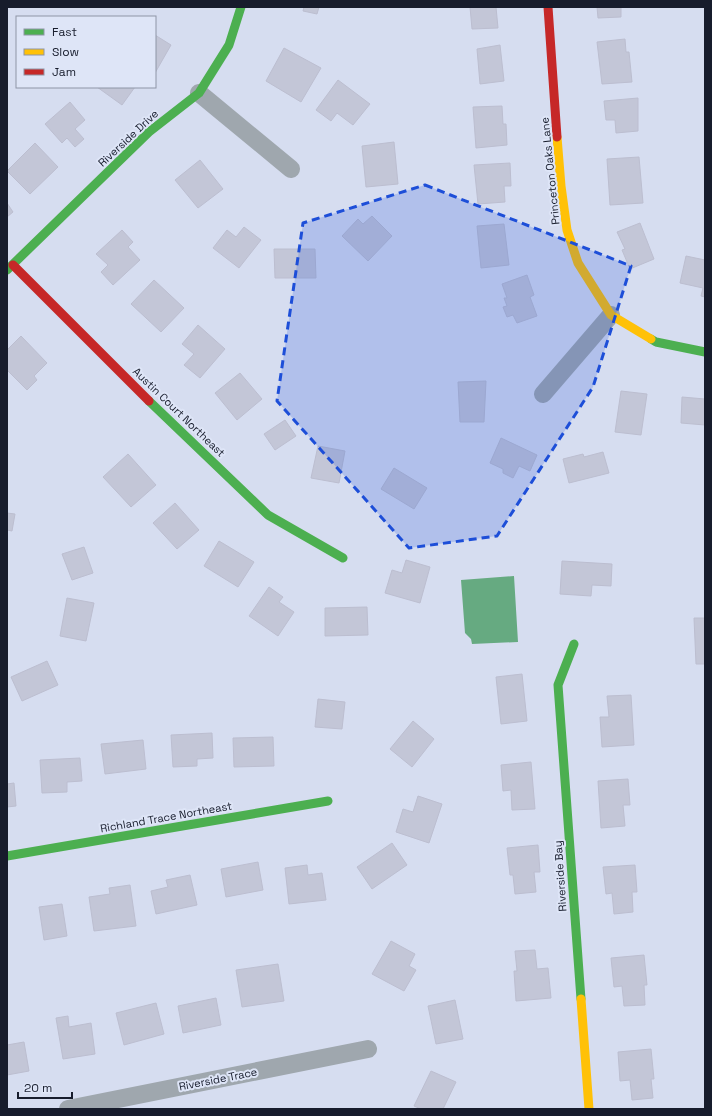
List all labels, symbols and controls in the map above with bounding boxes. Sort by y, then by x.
legend [16,16,156,88]
text: Fast [52,24,77,40]
text: Slow [52,44,79,60]
text: Jam [52,64,76,80]
street label: Riverside Drive [95,107,161,169]
street label: Princeton Oaks Lane [537,117,563,225]
street label: Austin Court Northeast [130,364,228,460]
street label: Richland Trace Northeast [99,799,233,835]
street label: Riverside Bay [551,840,569,912]
street label: Riverside Trace [178,1065,258,1093]
scale bar [18,1074,72,1100]
text: 20 m [24,1080,52,1096]

